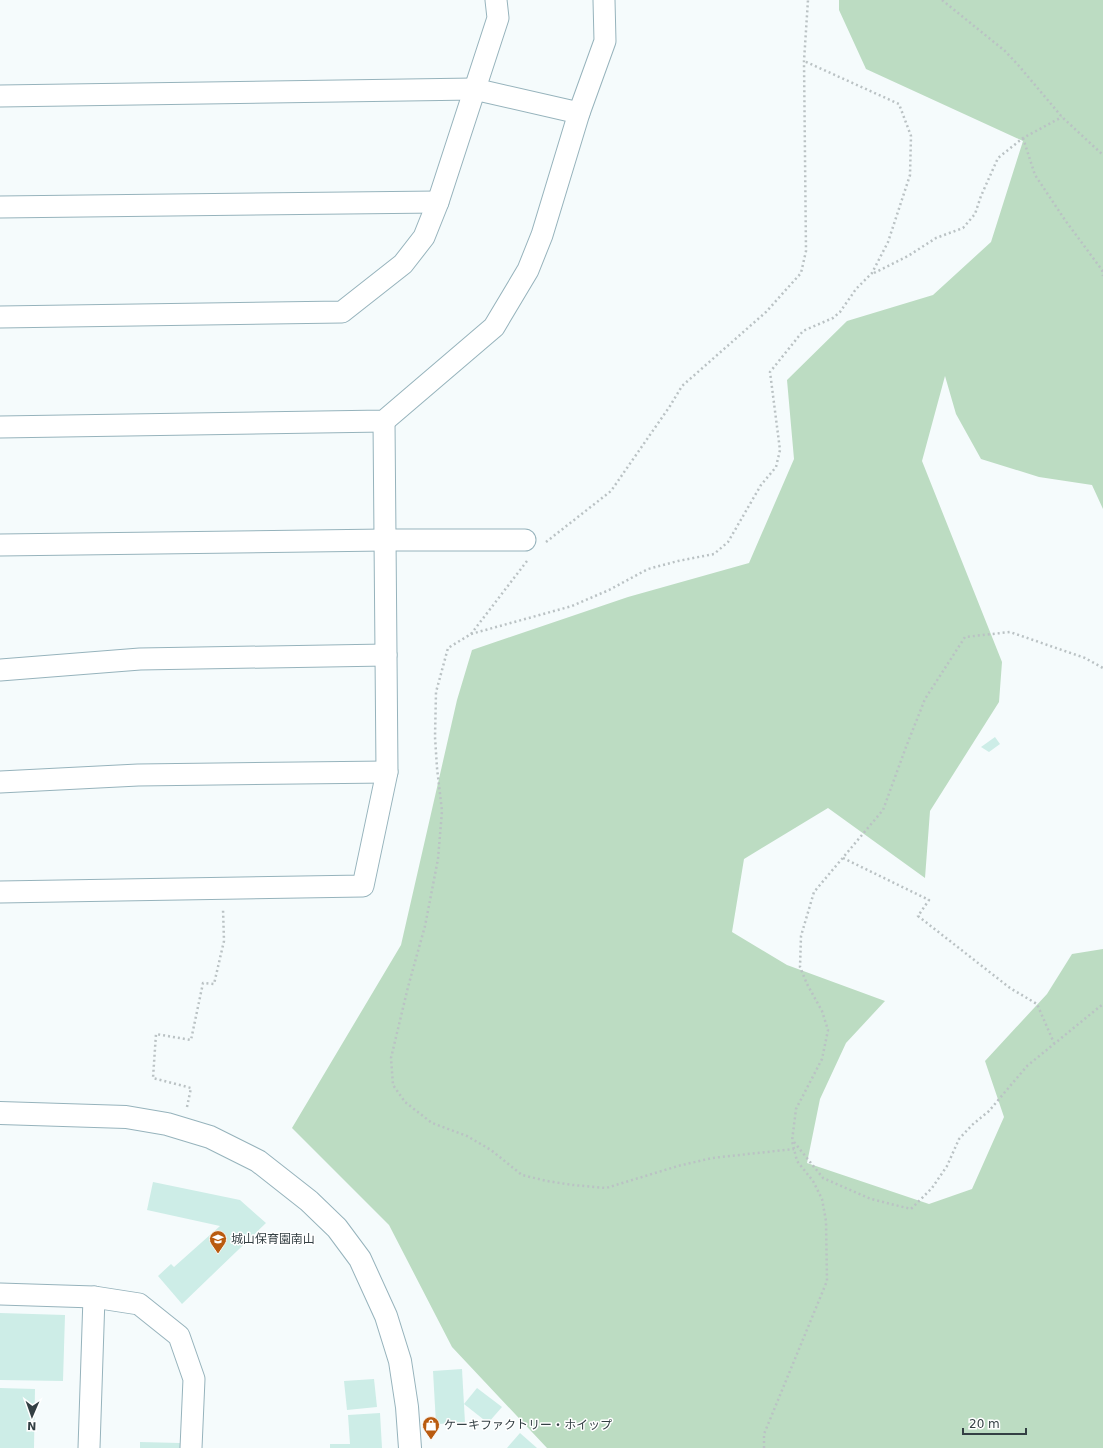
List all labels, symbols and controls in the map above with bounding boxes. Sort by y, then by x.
school or university icon: 城山保育園南山 [208,1229,228,1254]
place label: 城山保育園南山 [231,1232,315,1246]
north arrow [12,1396,52,1436]
scale bar [963,1410,1026,1436]
shop icon: ケーキファクトリー・ホイップ [421,1415,441,1440]
text: 20 m [969,1417,1000,1431]
place label: ケーキファクトリー・ホイップ [444,1418,612,1432]
text: N [27,1419,37,1432]

